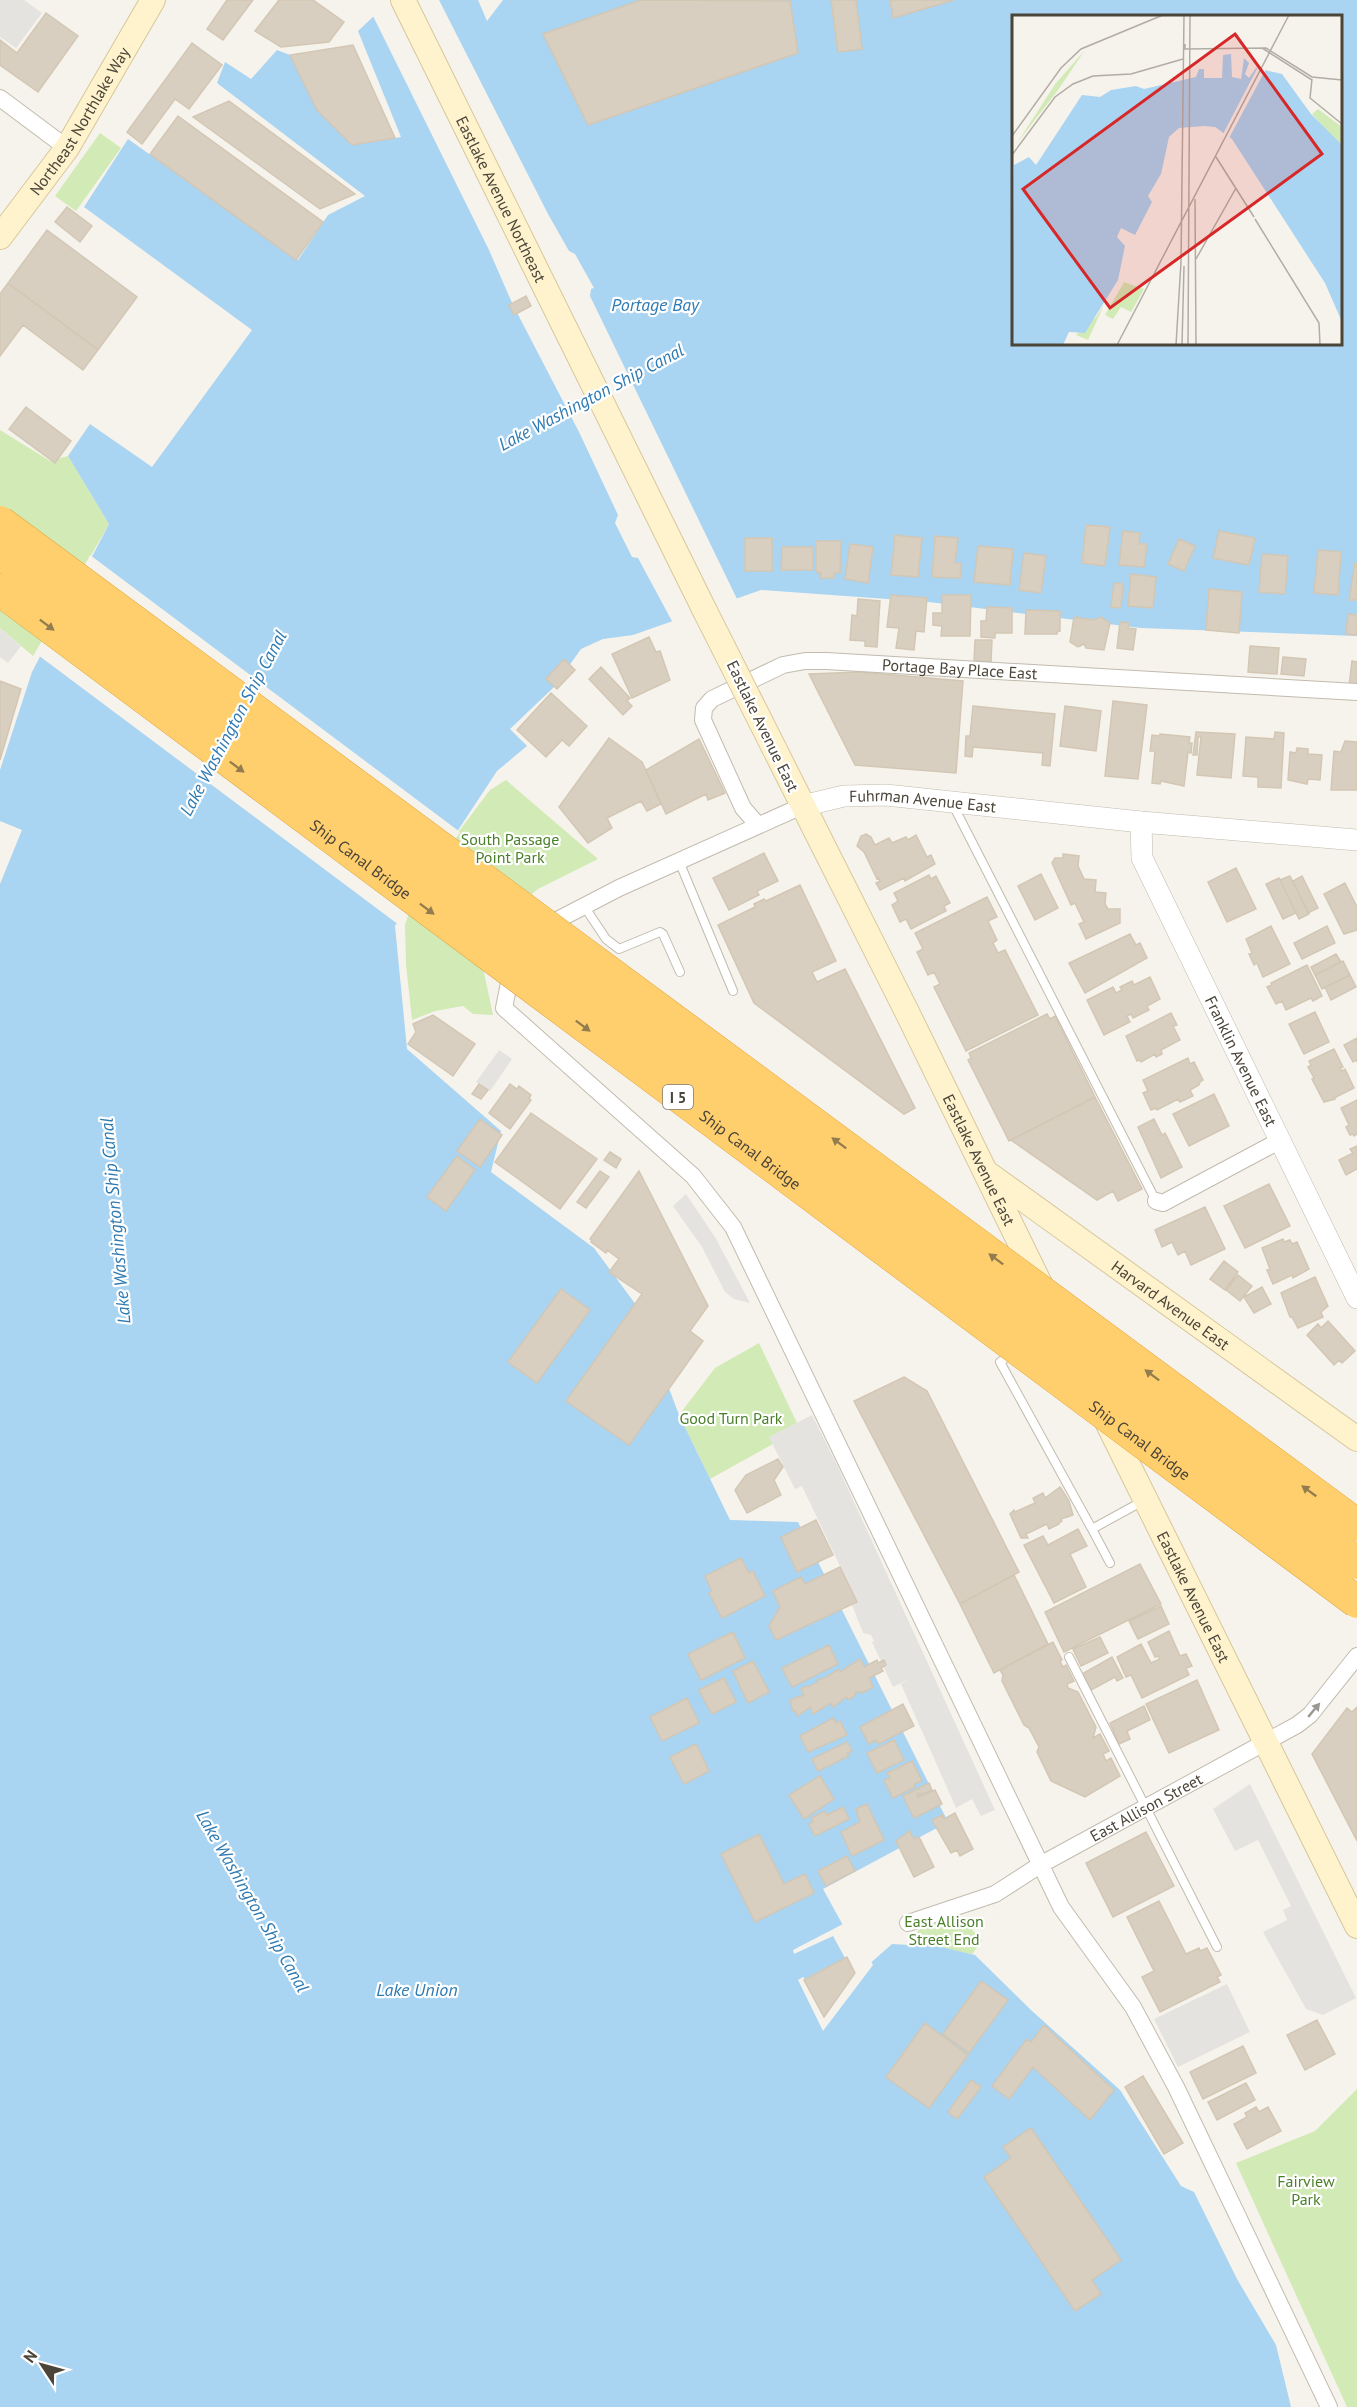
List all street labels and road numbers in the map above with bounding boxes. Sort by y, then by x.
street label: Northeast Northlake Way [25,43,134,199]
street label: Eastlake Avenue Northeast [452,113,551,286]
street label: Portage Bay Place East [882,654,1038,683]
street label: Eastlake Avenue East [723,657,804,795]
street label: Fuhrman Avenue East [849,784,998,817]
street label: Ship Canal Bridge [306,815,415,903]
street label: Franklin Avenue East [1201,993,1282,1130]
road number: I 5 [663,1085,693,1109]
street label: Eastlake Avenue East [939,1091,1020,1229]
street label: Ship Canal Bridge [696,1105,805,1194]
street label: Harvard Avenue East [1108,1256,1234,1354]
street label: Ship Canal Bridge [1085,1396,1195,1484]
street label: Eastlake Avenue East [1153,1528,1235,1666]
street label: East Allison Street [1086,1768,1206,1846]

